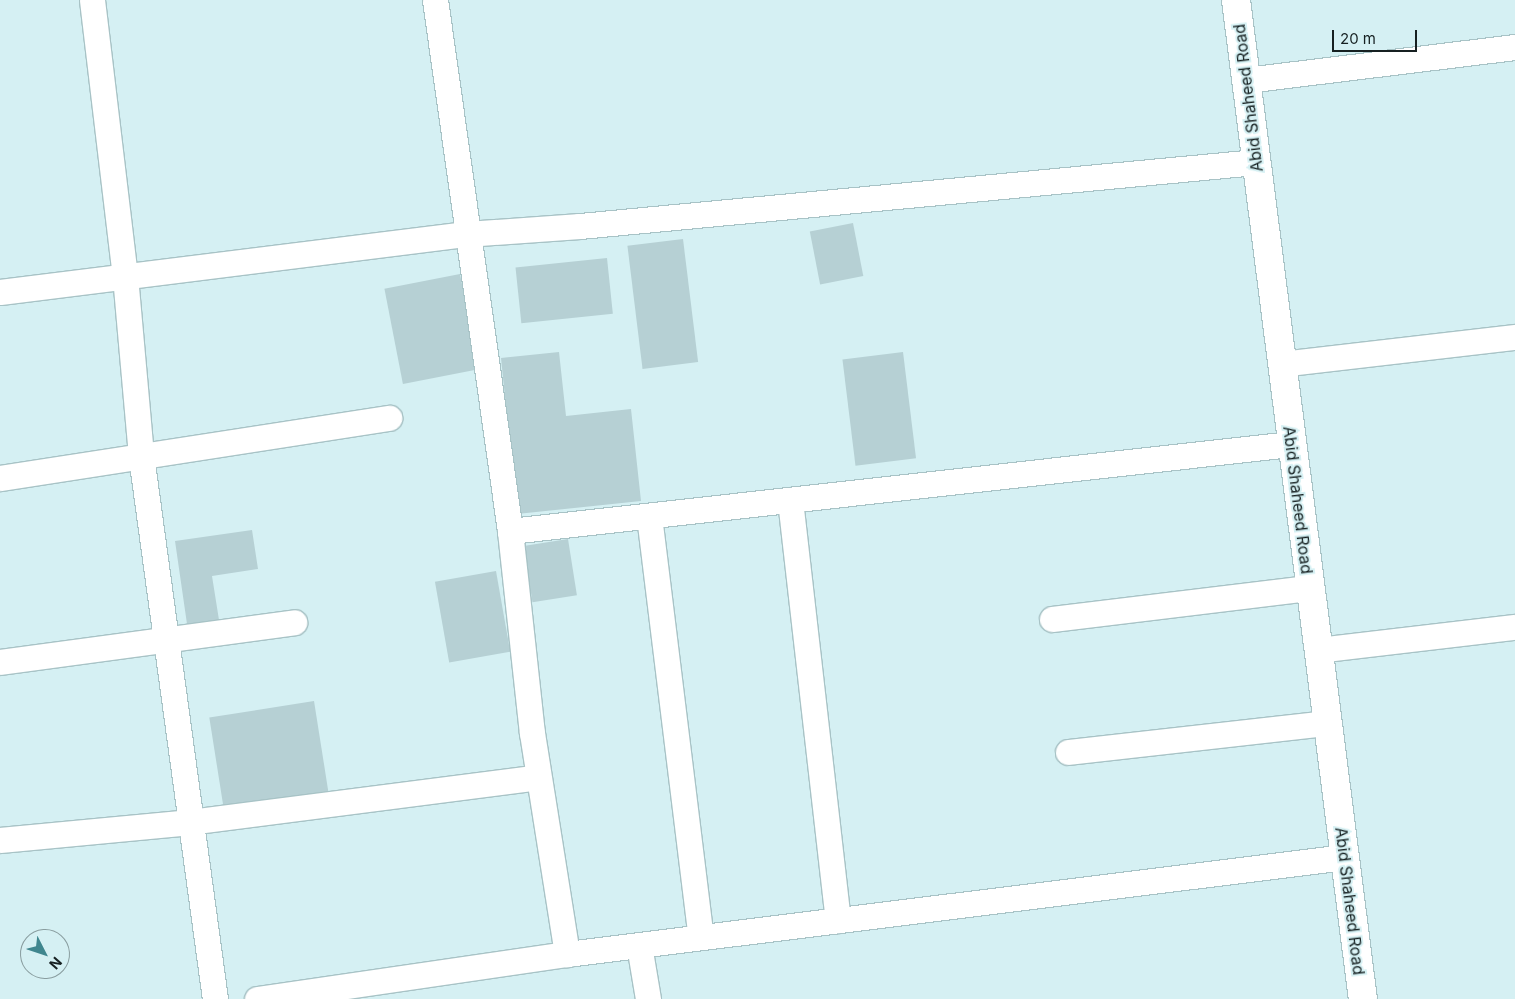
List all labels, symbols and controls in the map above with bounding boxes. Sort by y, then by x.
scale bar [1335,20,1420,52]
street label: Abid Shaheed Road [1229,23,1267,173]
text: 20 m [1340,29,1376,48]
street label: Abid Shaheed Road [1279,425,1317,575]
street label: Abid Shaheed Road [1331,826,1369,976]
north arrow [20,929,70,979]
text: N [46,954,66,973]

